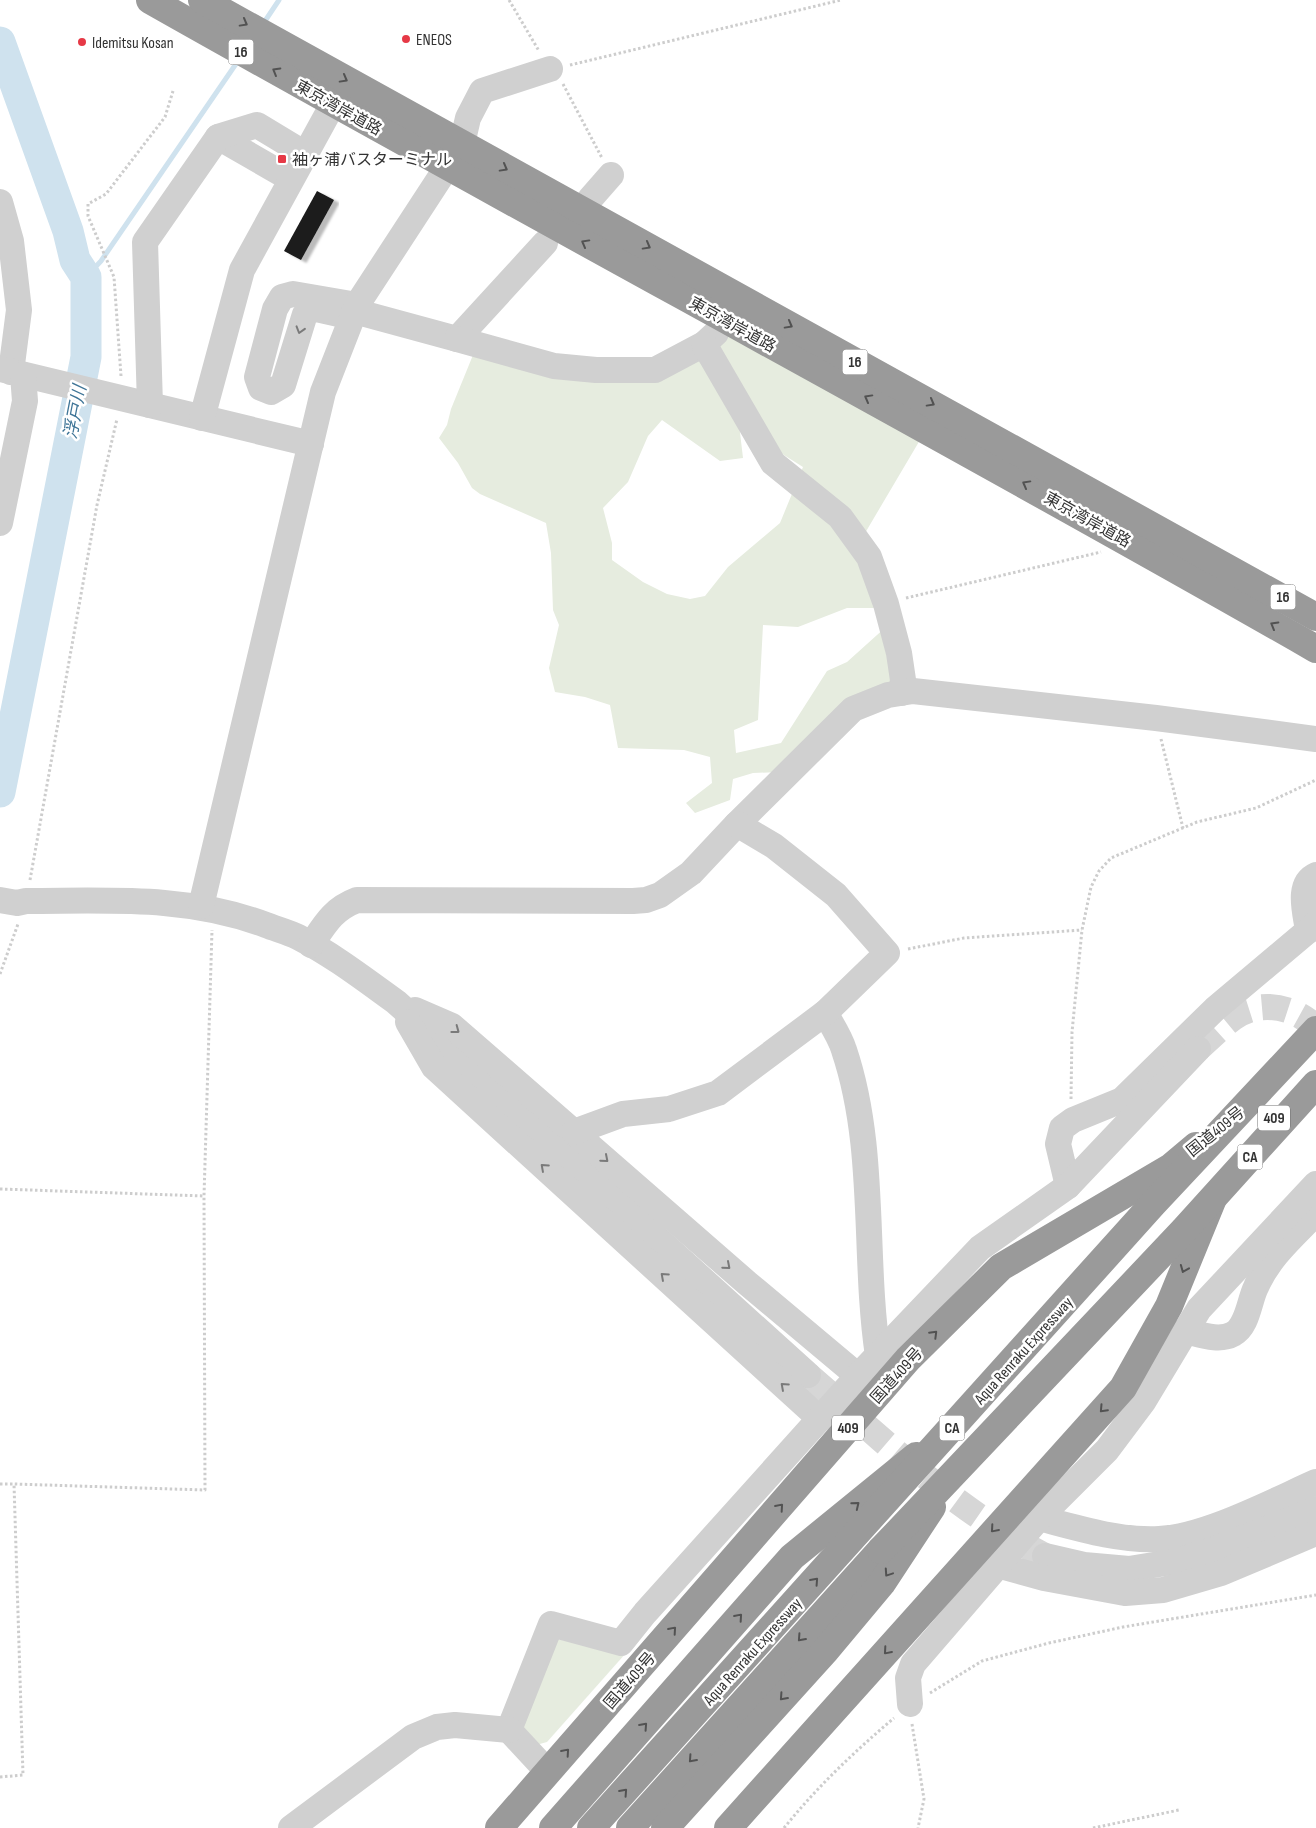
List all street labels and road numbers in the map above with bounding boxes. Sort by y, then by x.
road number: 16 [228,40,254,64]
street label: 東京湾岸道路 [292,77,385,140]
street label: 東京湾岸道路 [686,294,779,357]
road number: 16 [842,350,868,374]
street label: 東京湾岸道路 [1041,489,1134,552]
road number: 16 [1270,584,1296,610]
street label: 国道409号 [1183,1103,1249,1161]
road number: 409 [1258,1106,1290,1130]
road number: CA [1238,1144,1262,1170]
street label: Aqua Renraku Expressway [970,1293,1077,1409]
street label: 国道409号 [867,1344,927,1408]
road number: 409 [832,1416,864,1440]
road number: CA [940,1416,964,1440]
street label: Aqua Renraku Expressway [699,1594,806,1710]
street label: 国道409号 [600,1649,660,1713]

